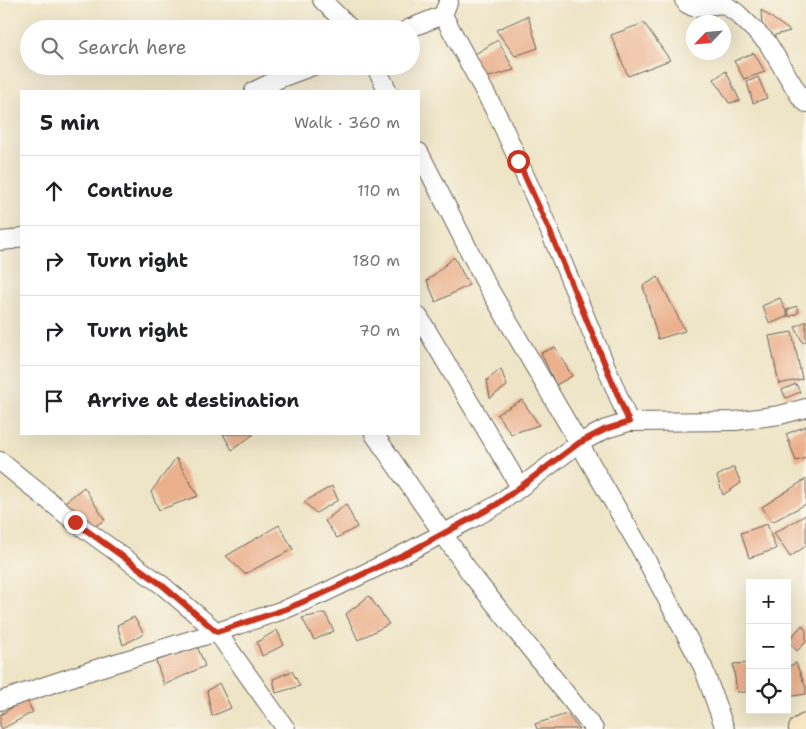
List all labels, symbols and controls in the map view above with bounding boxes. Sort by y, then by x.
north arrow [686,15,731,60]
search box [20,20,420,75]
icon: search [38,34,66,62]
text: Search here [78,35,187,60]
text: 5 min [40,109,100,137]
text: Walk · 360 m [294,112,400,133]
route start [507,150,530,173]
icon: ahead [40,177,68,205]
text: Continue [87,178,173,203]
text: 110 m [357,180,400,201]
icon: right [40,247,68,275]
text: Turn right [87,248,188,273]
text: 180 m [352,250,400,271]
icon: right [40,317,68,345]
text: Turn right [87,318,188,343]
text: 70 m [359,320,400,341]
icon: arrive [40,387,68,415]
text: Arrive at destination [87,388,299,413]
route end [64,511,87,534]
map controls [746,579,791,714]
button: + [746,579,791,624]
button: − [746,624,791,669]
button: locate [746,669,791,714]

